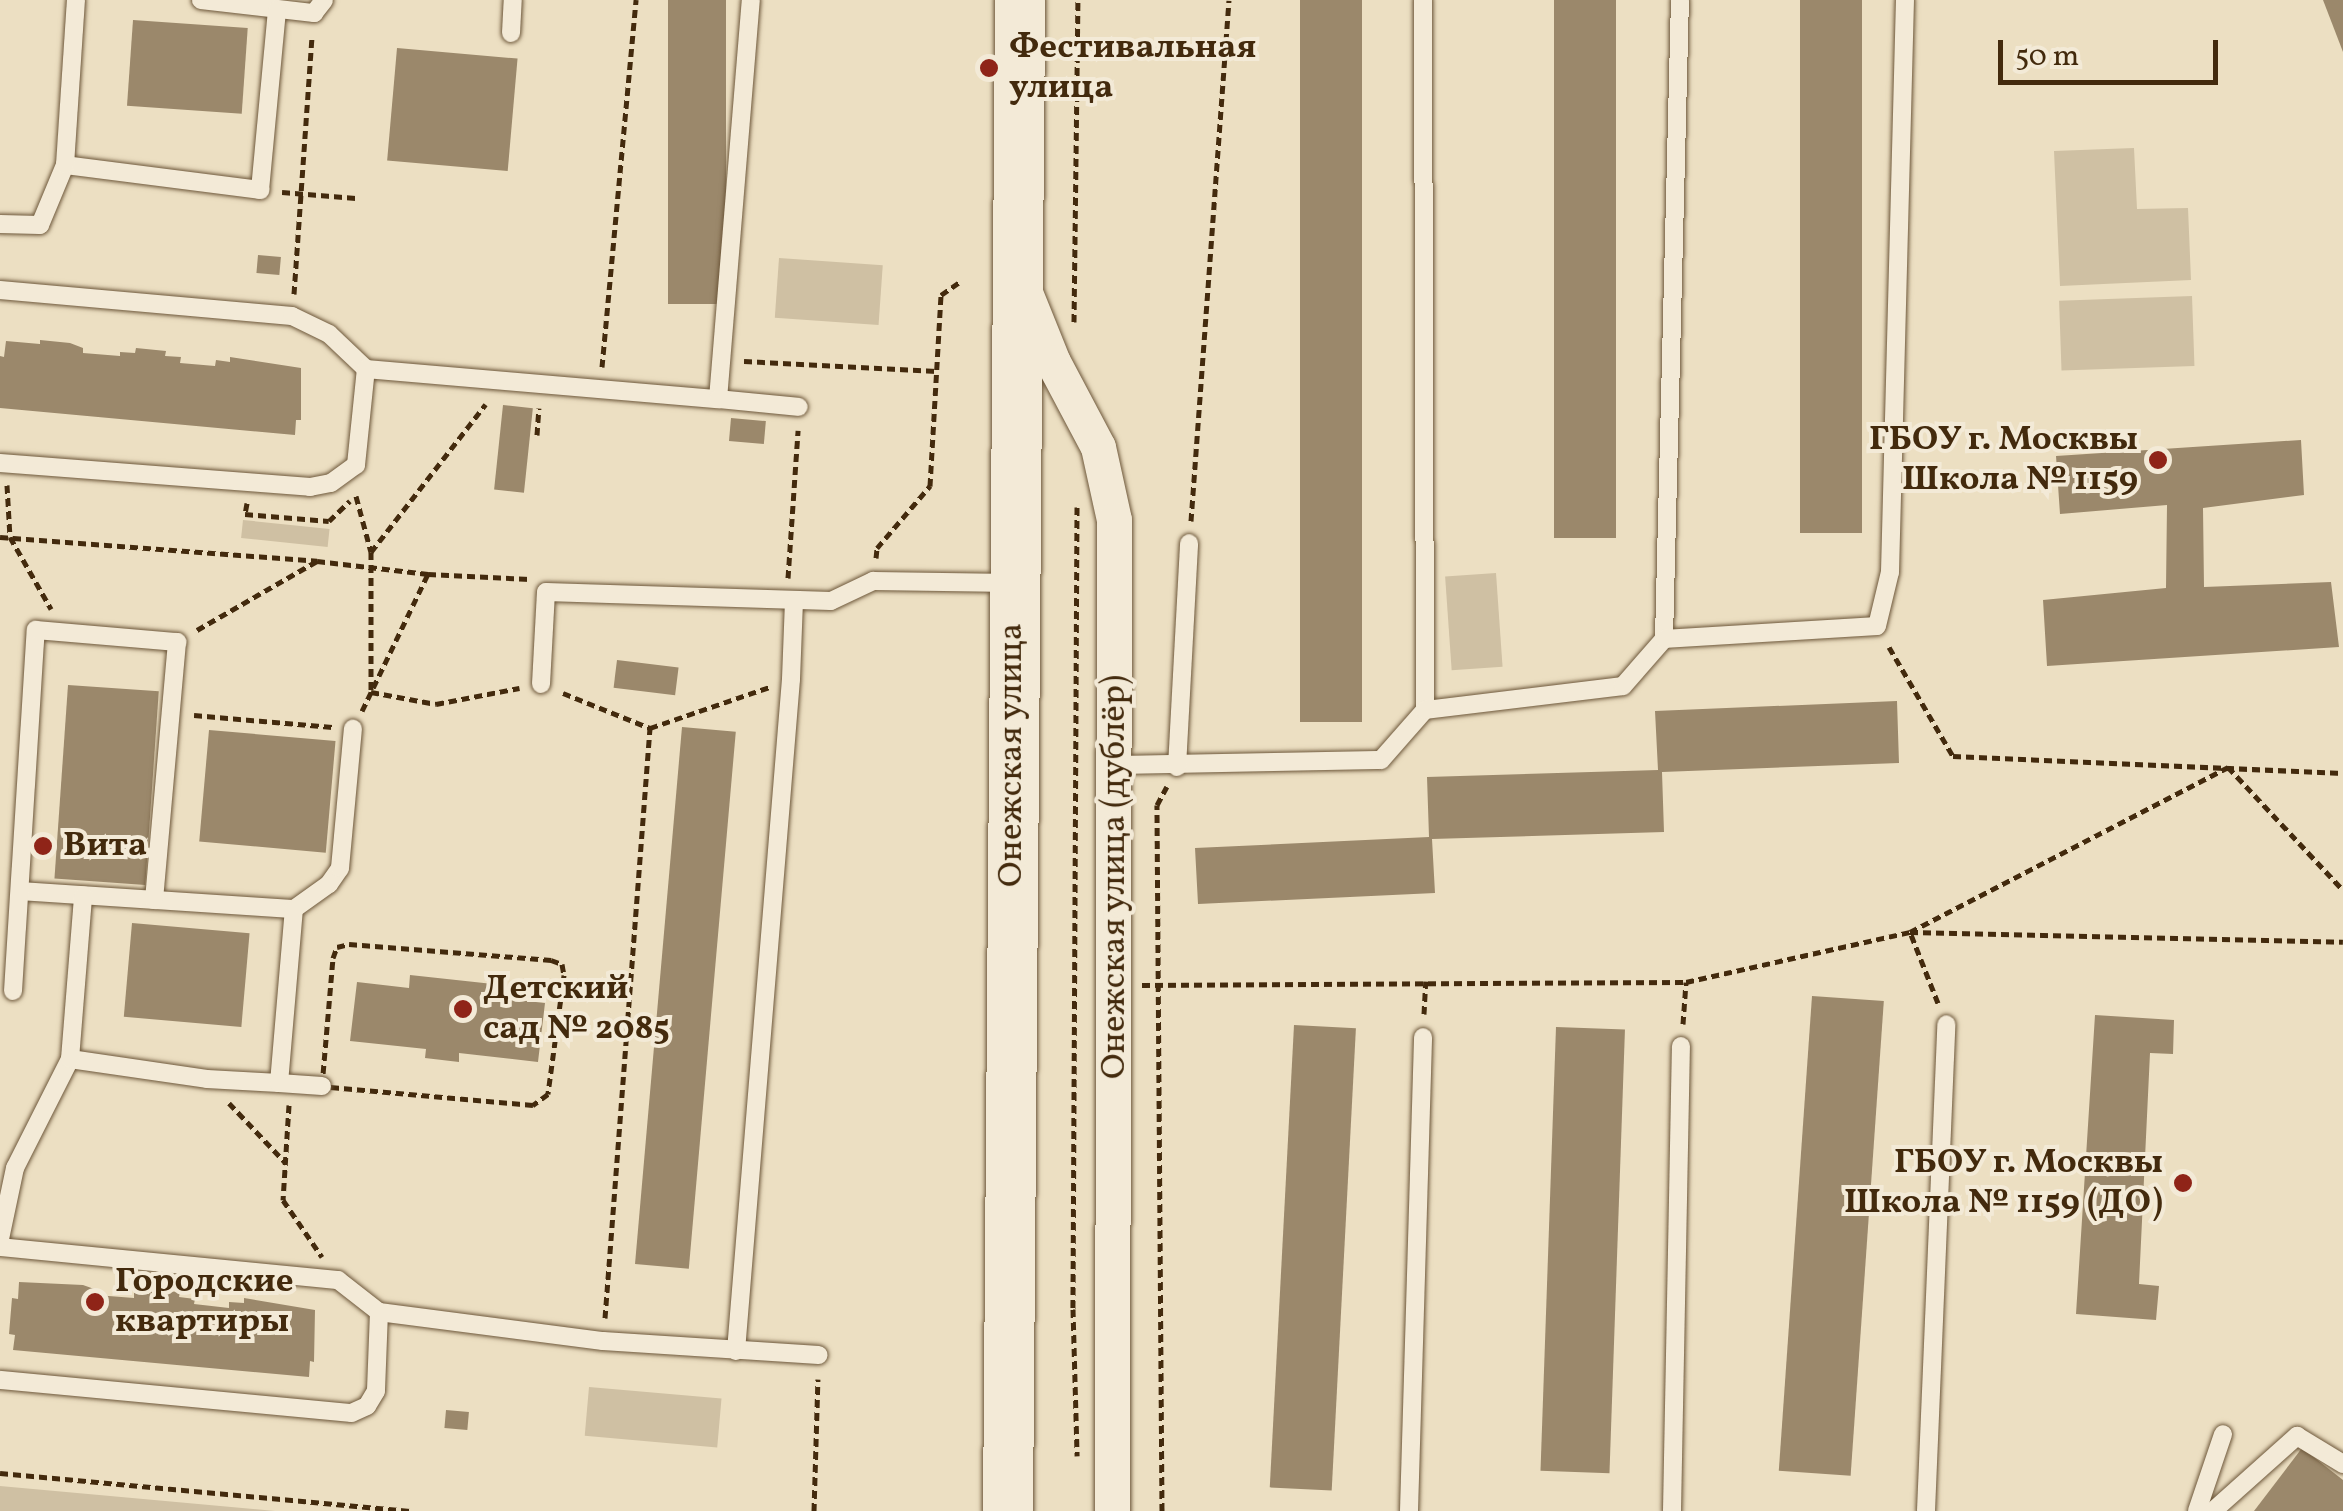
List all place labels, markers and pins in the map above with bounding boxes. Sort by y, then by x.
place label: Фестивальная улица [1009,27,1256,109]
marker: Фестивальная улица [978,57,1000,79]
place label: ГБОУ г. Москвы Школа № 1159 [1868,419,2138,501]
marker: ГБОУ г. Москвы Школа № 1159 [2147,449,2169,471]
place label: Вита [63,825,147,867]
marker: Вита [32,835,54,857]
place label: Детский сад № 2085 [483,968,670,1050]
marker: Детский сад № 2085 [452,998,474,1020]
place label: ГБОУ г. Москвы Школа № 1159 (ДО) [1844,1142,2163,1224]
marker: ГБОУ г. Москвы Школа № 1159 (ДО) [2172,1172,2194,1194]
place label: Городские квартиры [115,1261,294,1343]
marker: Городские квартиры [84,1291,106,1313]

